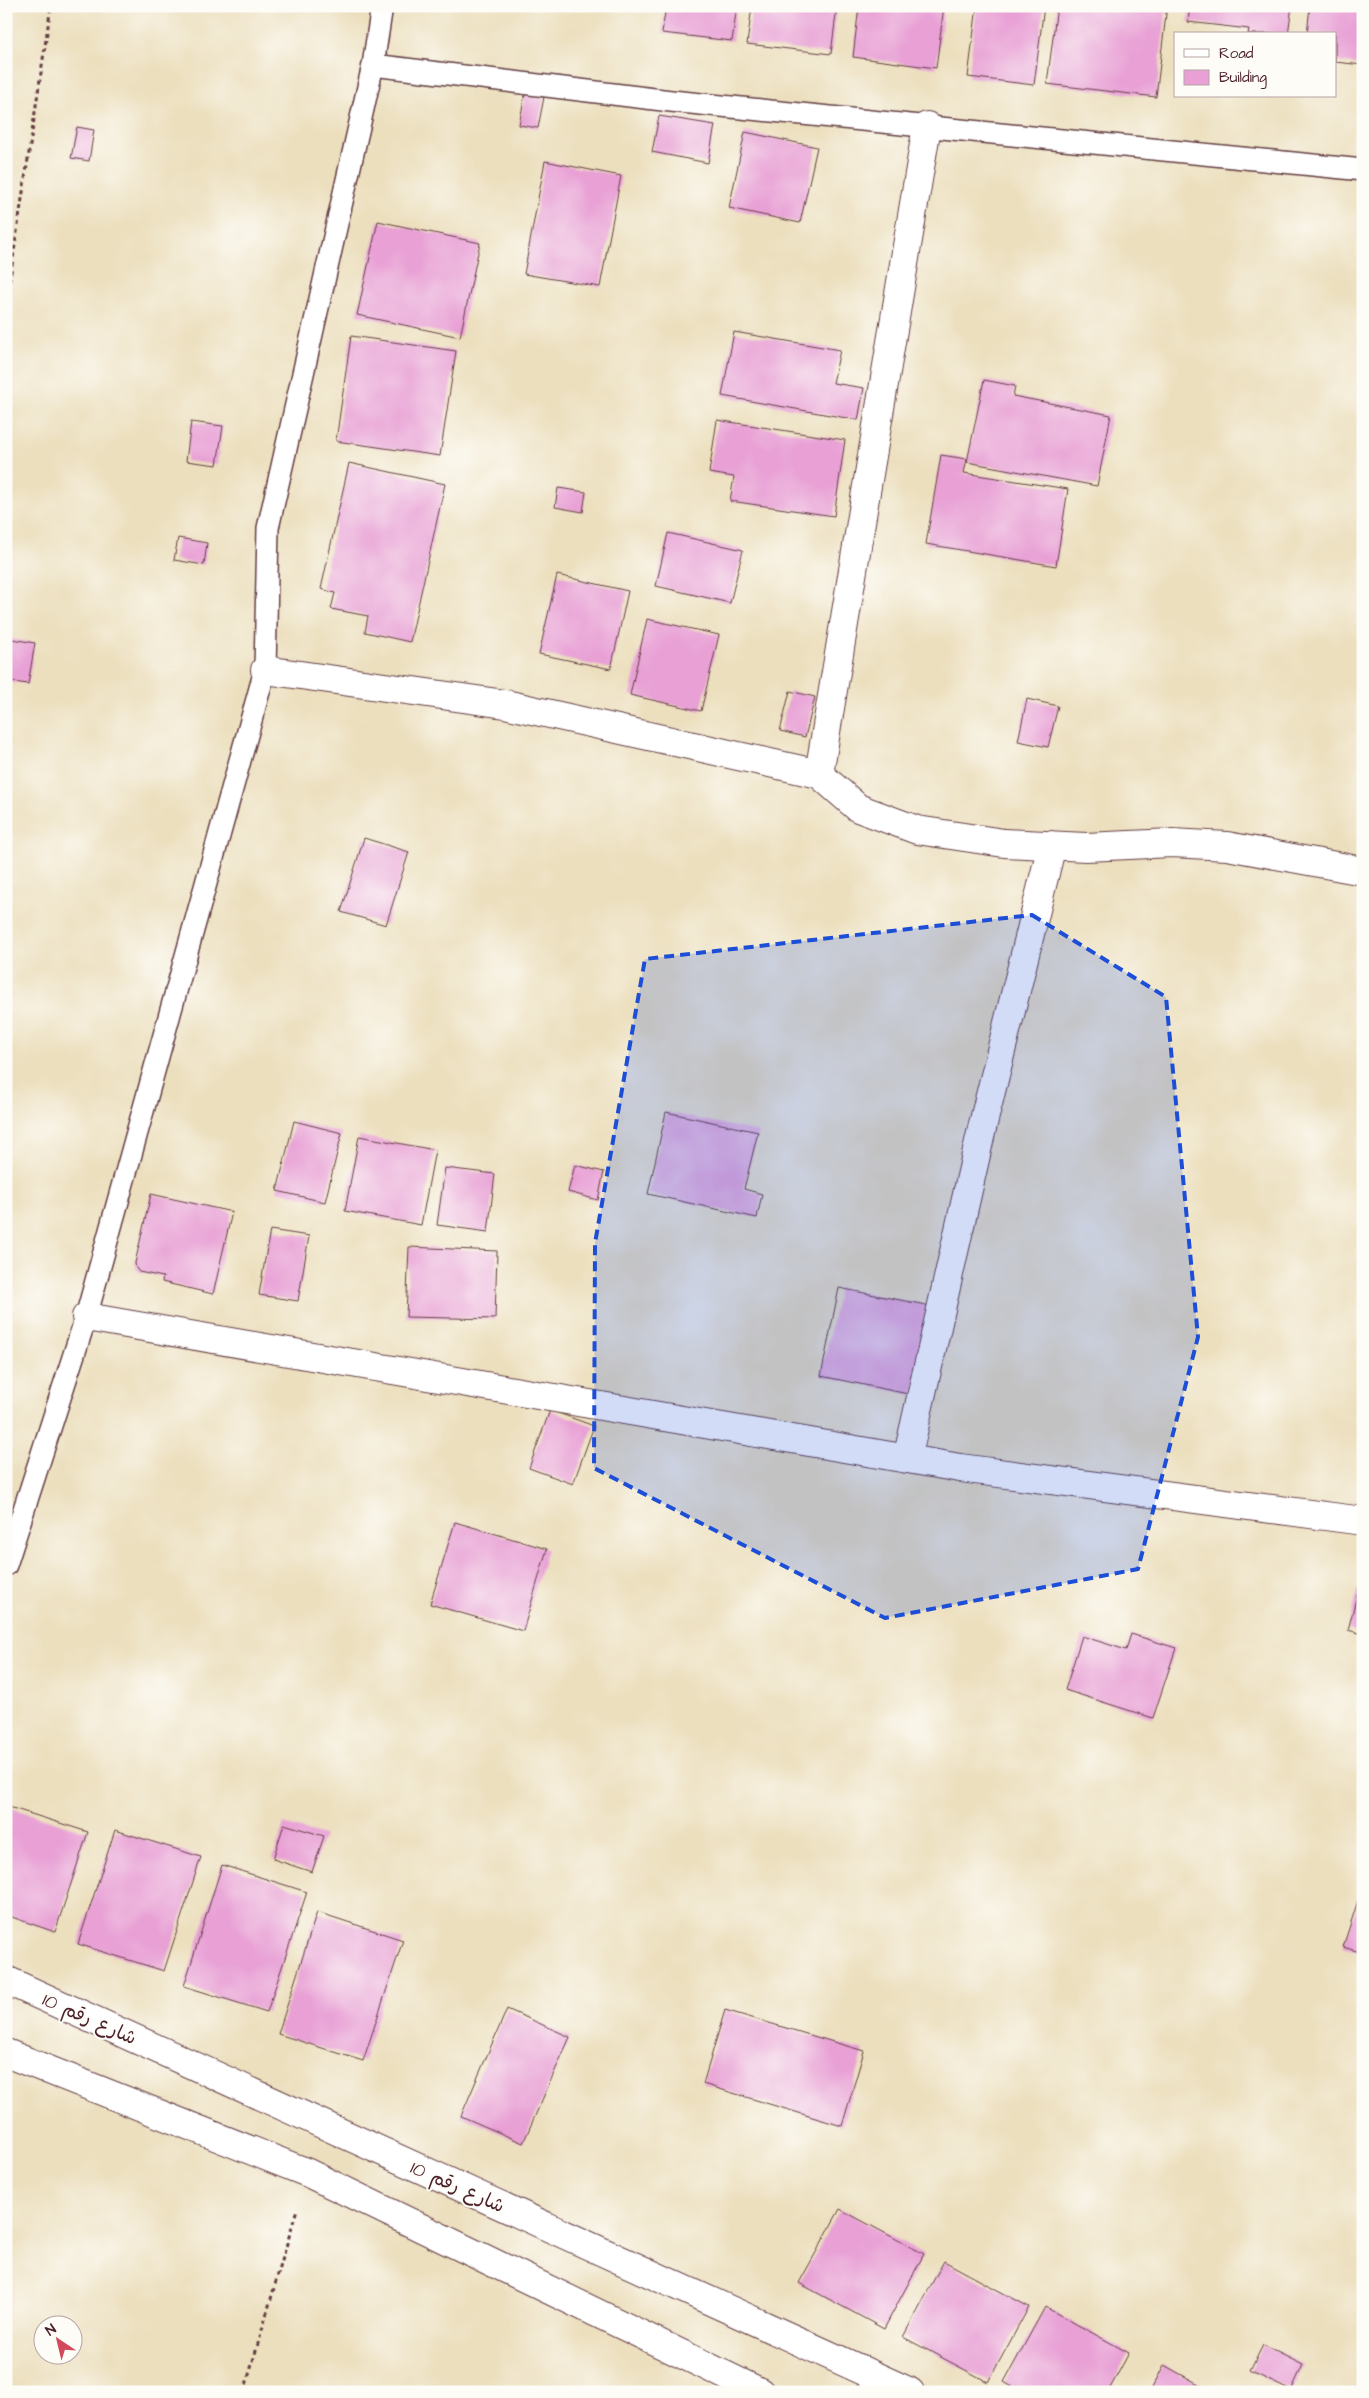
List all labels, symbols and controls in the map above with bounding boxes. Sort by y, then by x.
legend [1174,32,1336,98]
text: Road [1219,43,1254,64]
text: Building [1219,67,1267,89]
street label: شارع رقم 10 [38,1987,141,2052]
street label: شارع رقم 10 [406,2155,509,2220]
north arrow [32,2316,82,2366]
text: N [42,2319,61,2341]

